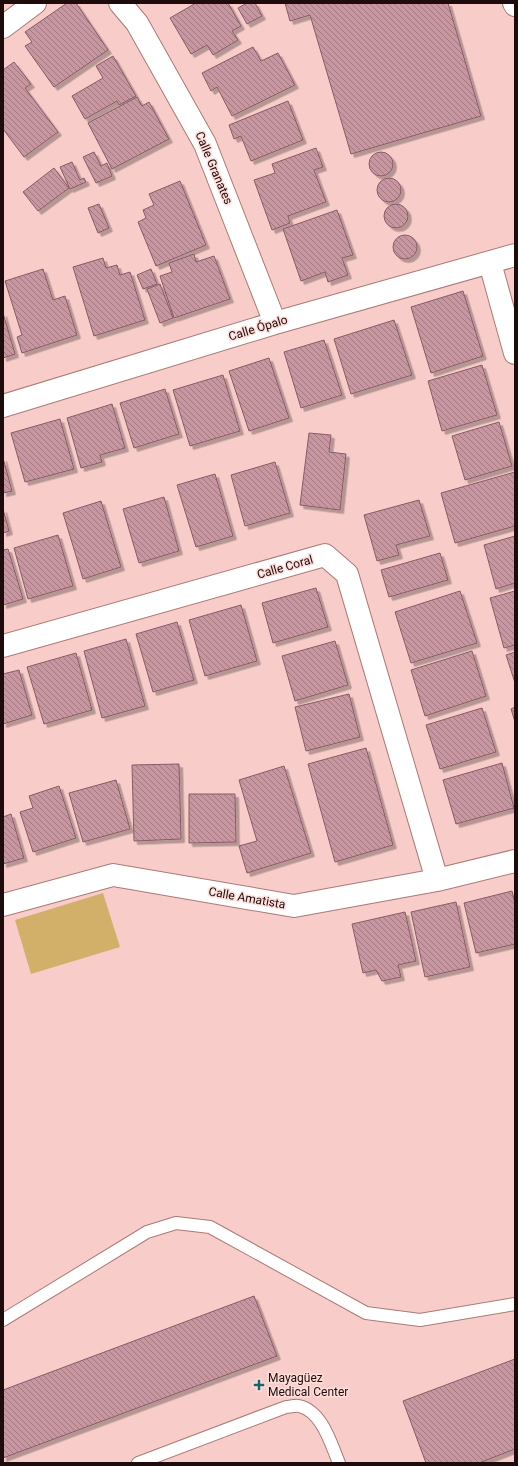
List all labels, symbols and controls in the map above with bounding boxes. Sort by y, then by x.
street label: Calle Granates [192,130,236,206]
street label: Calle Ópalo [227,311,289,344]
street label: Calle Coral [255,552,315,582]
street label: Calle Amatista [207,884,287,912]
place label: Mayagüez Medical Center [268,1371,348,1399]
marker: Mayagüez Medical Center [253,1379,265,1391]

